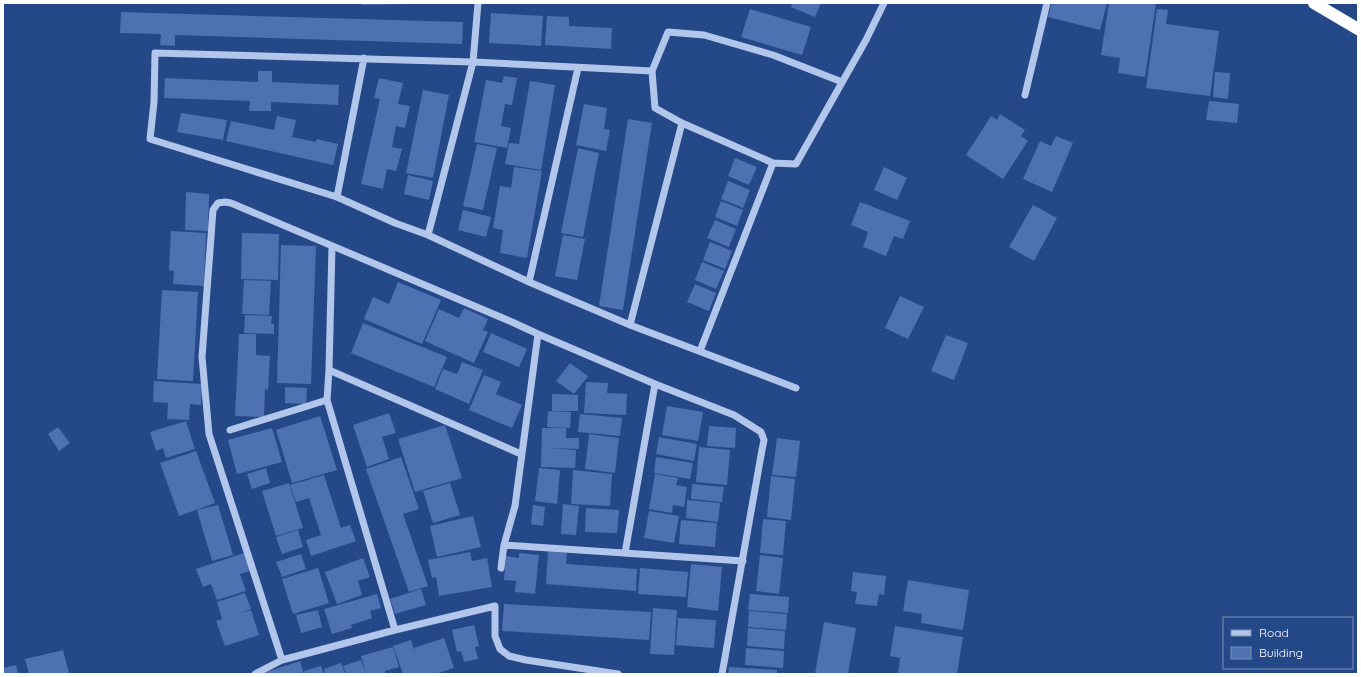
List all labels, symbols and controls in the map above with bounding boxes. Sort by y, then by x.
legend [1223,617,1353,669]
text: Road [1259,625,1289,640]
text: Building [1259,645,1303,660]

